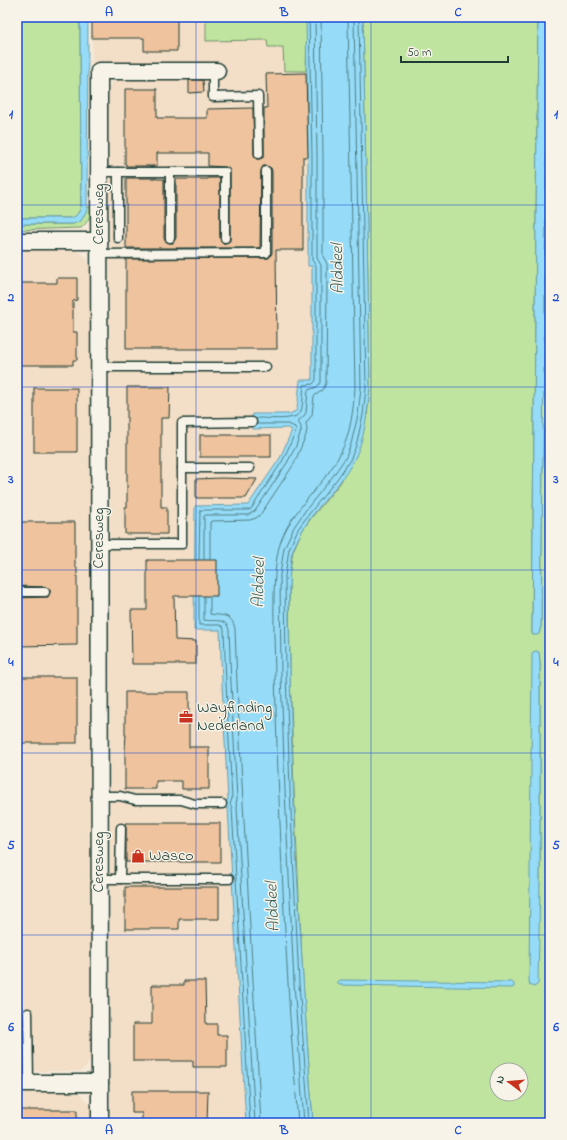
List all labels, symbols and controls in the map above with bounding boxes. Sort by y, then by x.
text: A [105,3,113,22]
text: B [279,3,289,22]
text: C [454,3,462,22]
scale bar [401,38,508,64]
text: 50 m [407,44,431,62]
text: 1 [9,105,14,124]
text: 1 [554,105,559,124]
street label: Ceresweg [87,183,111,245]
water label: Alddeel [325,241,351,294]
text: 2 [7,288,15,307]
text: 2 [552,288,560,307]
text: 3 [7,470,14,489]
text: 3 [552,470,559,489]
street label: Ceresweg [87,507,111,569]
water label: Alddeel [246,555,272,608]
text: 4 [7,653,14,672]
text: 4 [552,653,559,672]
place label: Wayfinding Nederland [197,696,272,738]
office icon: Wayfinding Nederland [178,709,194,725]
street label: Ceresweg [87,831,111,893]
text: 5 [7,836,15,855]
text: 5 [552,836,560,855]
place label: Wasco [149,844,194,868]
shop icon: Wasco [130,848,146,864]
water label: Alddeel [259,879,287,933]
text: 6 [7,1018,14,1037]
text: 6 [552,1018,559,1037]
north arrow [489,1062,529,1102]
text: N [492,1074,509,1085]
text: A [105,1121,113,1140]
text: B [279,1121,289,1140]
text: C [454,1121,462,1140]

